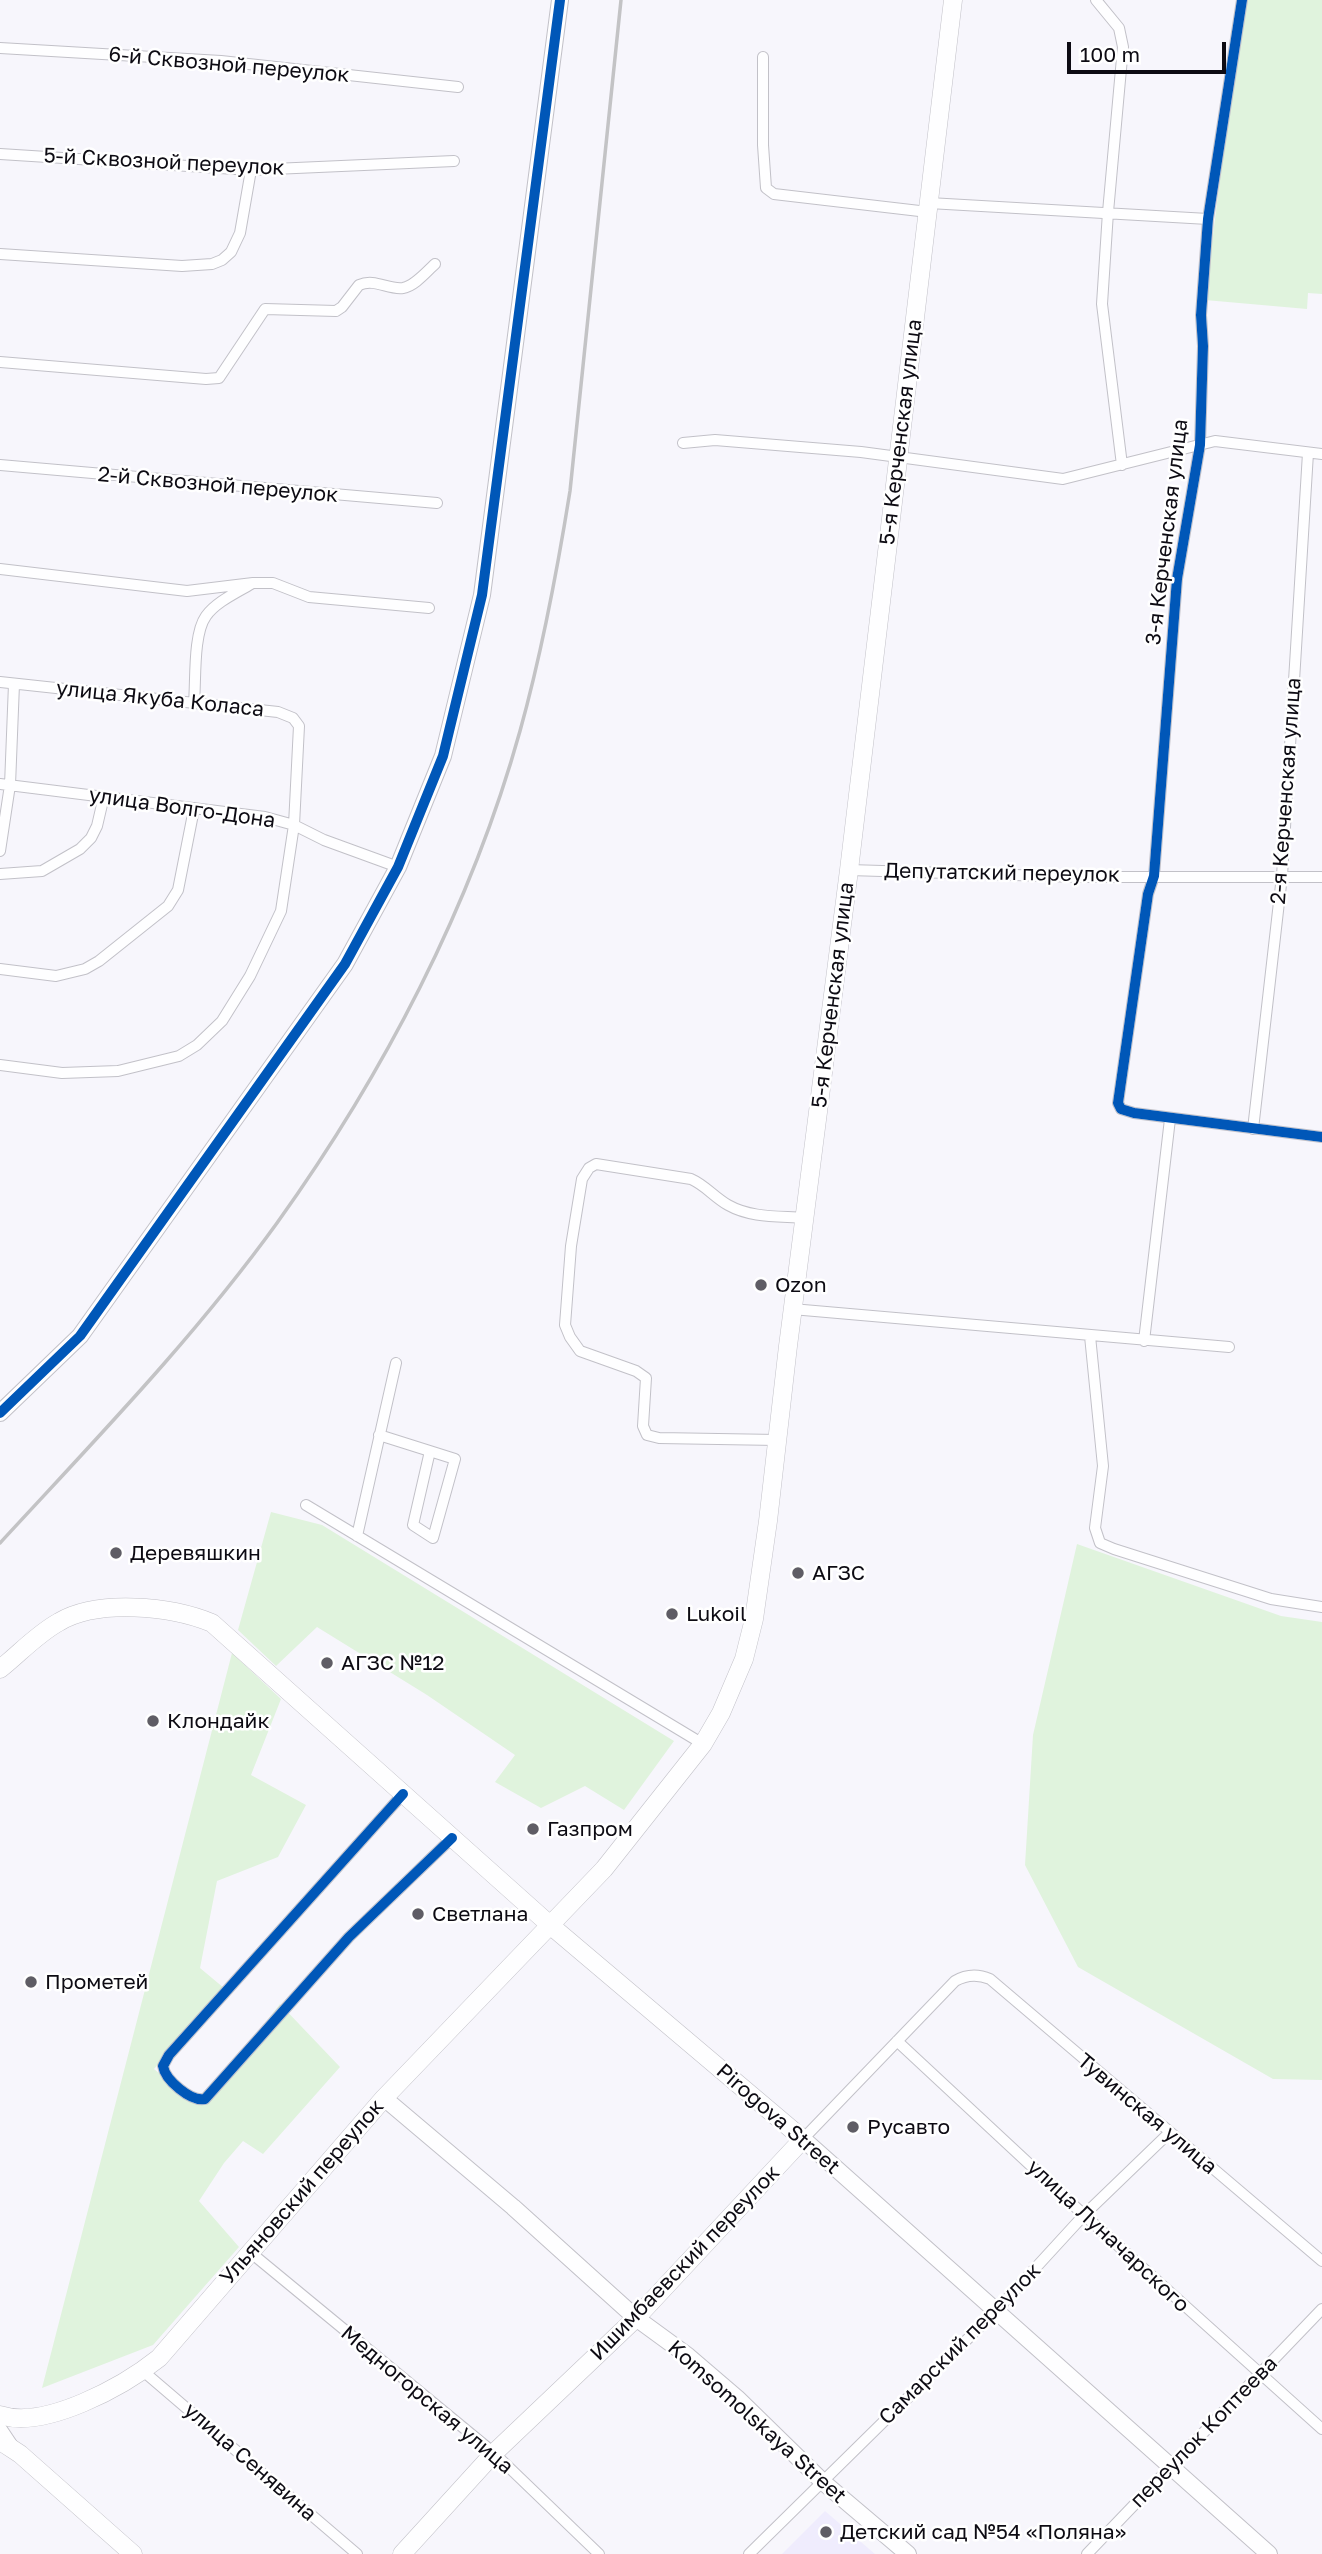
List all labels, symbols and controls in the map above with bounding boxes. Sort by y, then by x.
scale bar [1070,28,1229,72]
text: 100 m [1080,41,1140,67]
street label: 6-й Сквозной переулок [107,42,351,88]
street label: 5-й Сквозной переулок [43,143,285,181]
street label: 5-я Керченская улица [875,318,927,546]
street label: 3-я Керченская улица [1141,418,1193,646]
street label: 2-й Сквозной переулок [97,462,339,508]
street label: улица Якуба Коласа [55,676,265,722]
street label: 2-я Керченская улица [1266,677,1306,905]
street label: улица Волго-Дона [87,782,277,834]
street label: Депутатский переулок [884,858,1120,888]
street label: 5-я Керченская улица [807,881,859,1109]
place label: Ozon [775,1272,827,1298]
marker: Ozon [753,1277,769,1293]
place label: Деревяшкин [130,1540,261,1566]
marker: Деревяшкин [108,1545,124,1561]
place label: АГЗС [812,1560,865,1586]
marker: АГЗС [790,1565,806,1581]
place label: Lukoil [686,1601,747,1627]
marker: Lukoil [664,1606,680,1622]
place label: АГЗС №12 [341,1650,445,1676]
marker: АГЗС №12 [319,1655,335,1671]
place label: Клондайк [167,1708,269,1734]
marker: Клондайк [145,1713,161,1729]
place label: Газпром [547,1816,633,1842]
marker: Газпром [525,1821,541,1837]
place label: Светлана [432,1901,528,1927]
marker: Светлана [410,1906,426,1922]
place label: Прометей [45,1969,148,1995]
marker: Прометей [23,1974,39,1990]
street label: Тувинская улица [1072,2048,1222,2180]
street label: Pirogova Street [711,2058,845,2180]
street label: Ульяновский переулок [215,2094,389,2290]
place label: Русавто [867,2114,950,2140]
marker: Русавто [845,2119,861,2135]
street label: улица Луначарского [1022,2154,1194,2318]
street label: Ишимбаевский переулок [585,2160,785,2366]
street label: Самарский переулок [874,2258,1046,2430]
street label: Медногорская улица [336,2321,518,2479]
street label: Komsomolskaya Street [663,2335,851,2509]
street label: переулок Коптеева [1125,2351,1283,2513]
street label: улица Сенявина [179,2398,321,2526]
place label: Детский сад №54 «Поляна» [840,2519,1126,2545]
marker: Детский сад №54 «Поляна» [818,2524,834,2540]

